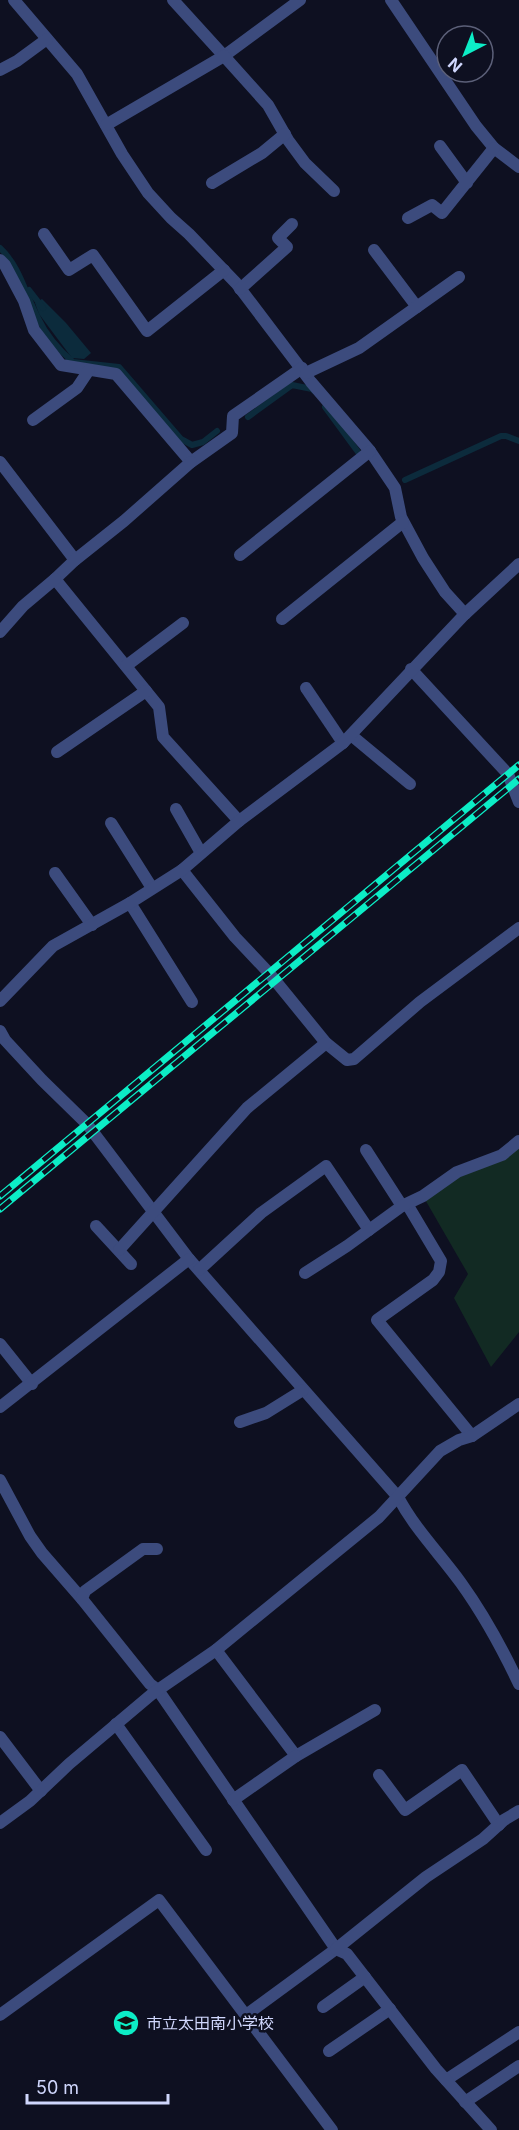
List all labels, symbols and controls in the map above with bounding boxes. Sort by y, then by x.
north arrow [435,24,495,84]
text: N [444,54,466,77]
school or university icon: 市立太田南小学校 [111,2008,141,2038]
place label: 市立太田南小学校 [146,2013,274,2033]
scale bar [27,2067,168,2105]
text: 50 m [36,2077,79,2098]

